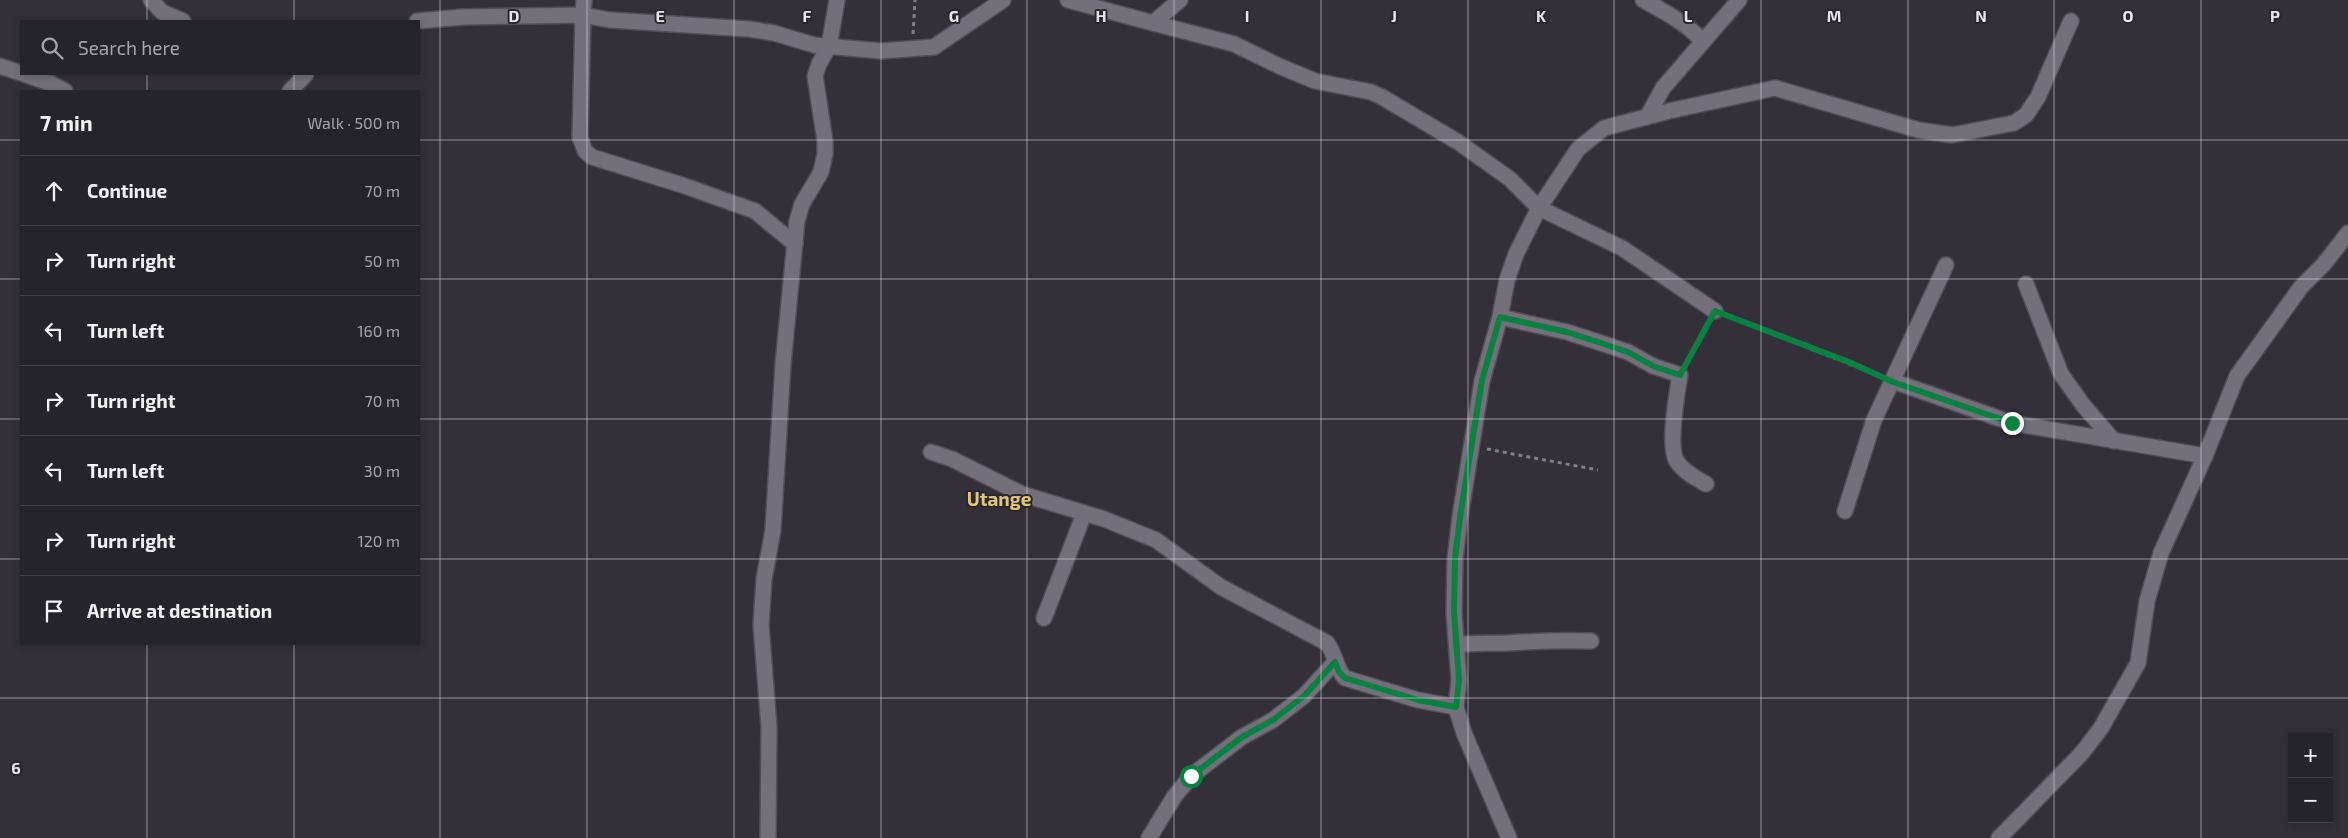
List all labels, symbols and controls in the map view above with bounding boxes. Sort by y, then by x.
text: D [509,6,520,25]
text: E [655,6,665,25]
text: F [803,6,812,25]
text: G [949,6,959,25]
text: H [1095,6,1107,25]
text: I [1245,6,1249,25]
text: J [1391,6,1397,25]
text: K [1536,6,1547,25]
text: L [1684,6,1693,25]
text: M [1827,6,1841,25]
text: N [1975,6,1987,25]
text: O [2122,6,2134,25]
text: P [2270,6,2280,25]
search box [20,20,420,75]
icon: search [38,34,66,62]
text: Search here [78,36,180,59]
text: 7 min [40,110,93,135]
text: Walk · 500 m [307,113,400,132]
icon: ahead [40,177,68,205]
text: Continue [87,179,167,202]
text: 70 m [365,181,400,200]
icon: right [40,247,68,275]
text: Turn right [87,249,175,272]
text: 50 m [364,251,400,270]
icon: left [40,317,68,345]
text: Turn left [87,319,164,342]
text: 160 m [357,321,400,340]
icon: right [40,387,68,415]
text: Turn right [87,389,175,412]
text: 70 m [365,391,400,410]
route end [2001,412,2024,435]
icon: left [40,457,68,485]
text: Turn left [87,459,164,482]
text: 30 m [364,461,400,480]
district label: Utange [967,487,1032,510]
icon: right [40,527,68,555]
text: Turn right [87,529,175,552]
text: 120 m [357,531,400,550]
icon: arrive [40,597,68,625]
text: Arrive at destination [87,599,272,622]
map controls [2288,733,2333,823]
button: + [2288,733,2333,778]
text: 6 [11,758,21,777]
route start [1180,765,1203,788]
button: − [2288,778,2333,823]

